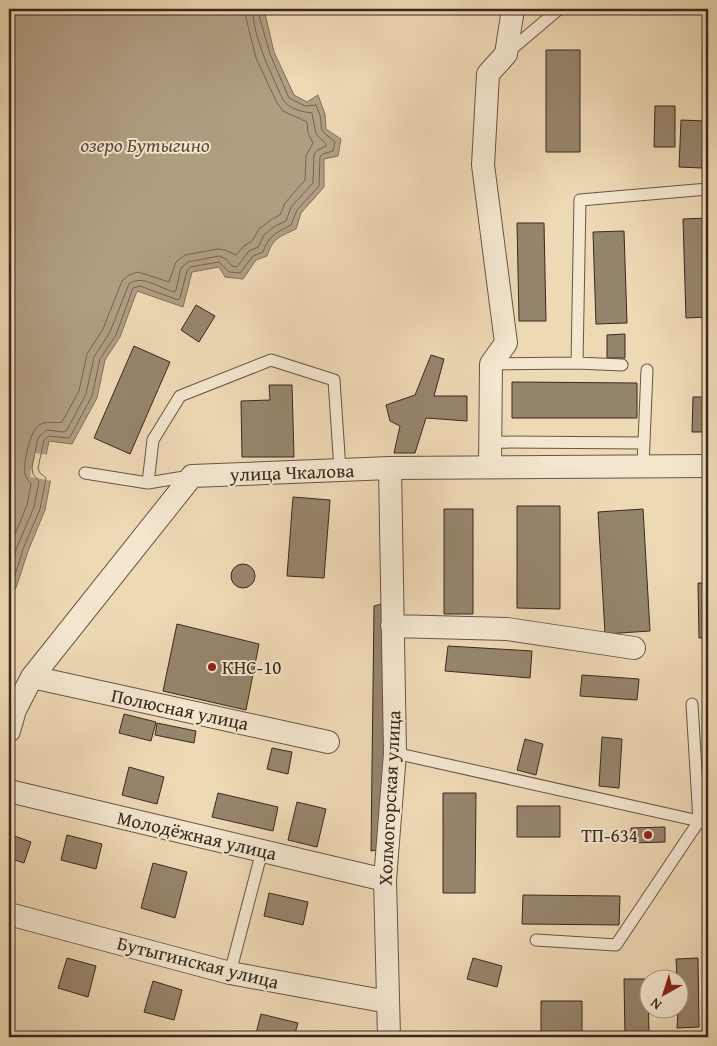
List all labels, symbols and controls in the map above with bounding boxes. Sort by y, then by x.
water label: озеро Бутыгино [80,130,210,159]
street label: улица Чкалова [228,456,355,488]
place label: КНС-10 [222,653,281,681]
marker: КНС-10 [206,661,218,673]
street label: Полюсная улица [109,681,251,737]
street label: Холмогорская улица [370,710,408,886]
street label: Молодёжная улица [114,803,280,867]
place label: ТП-634 [581,821,638,849]
marker: ТП-634 [642,829,654,841]
street label: Бутыгинская улица [114,928,282,996]
north arrow [640,968,690,1018]
text: N [645,993,666,1015]

